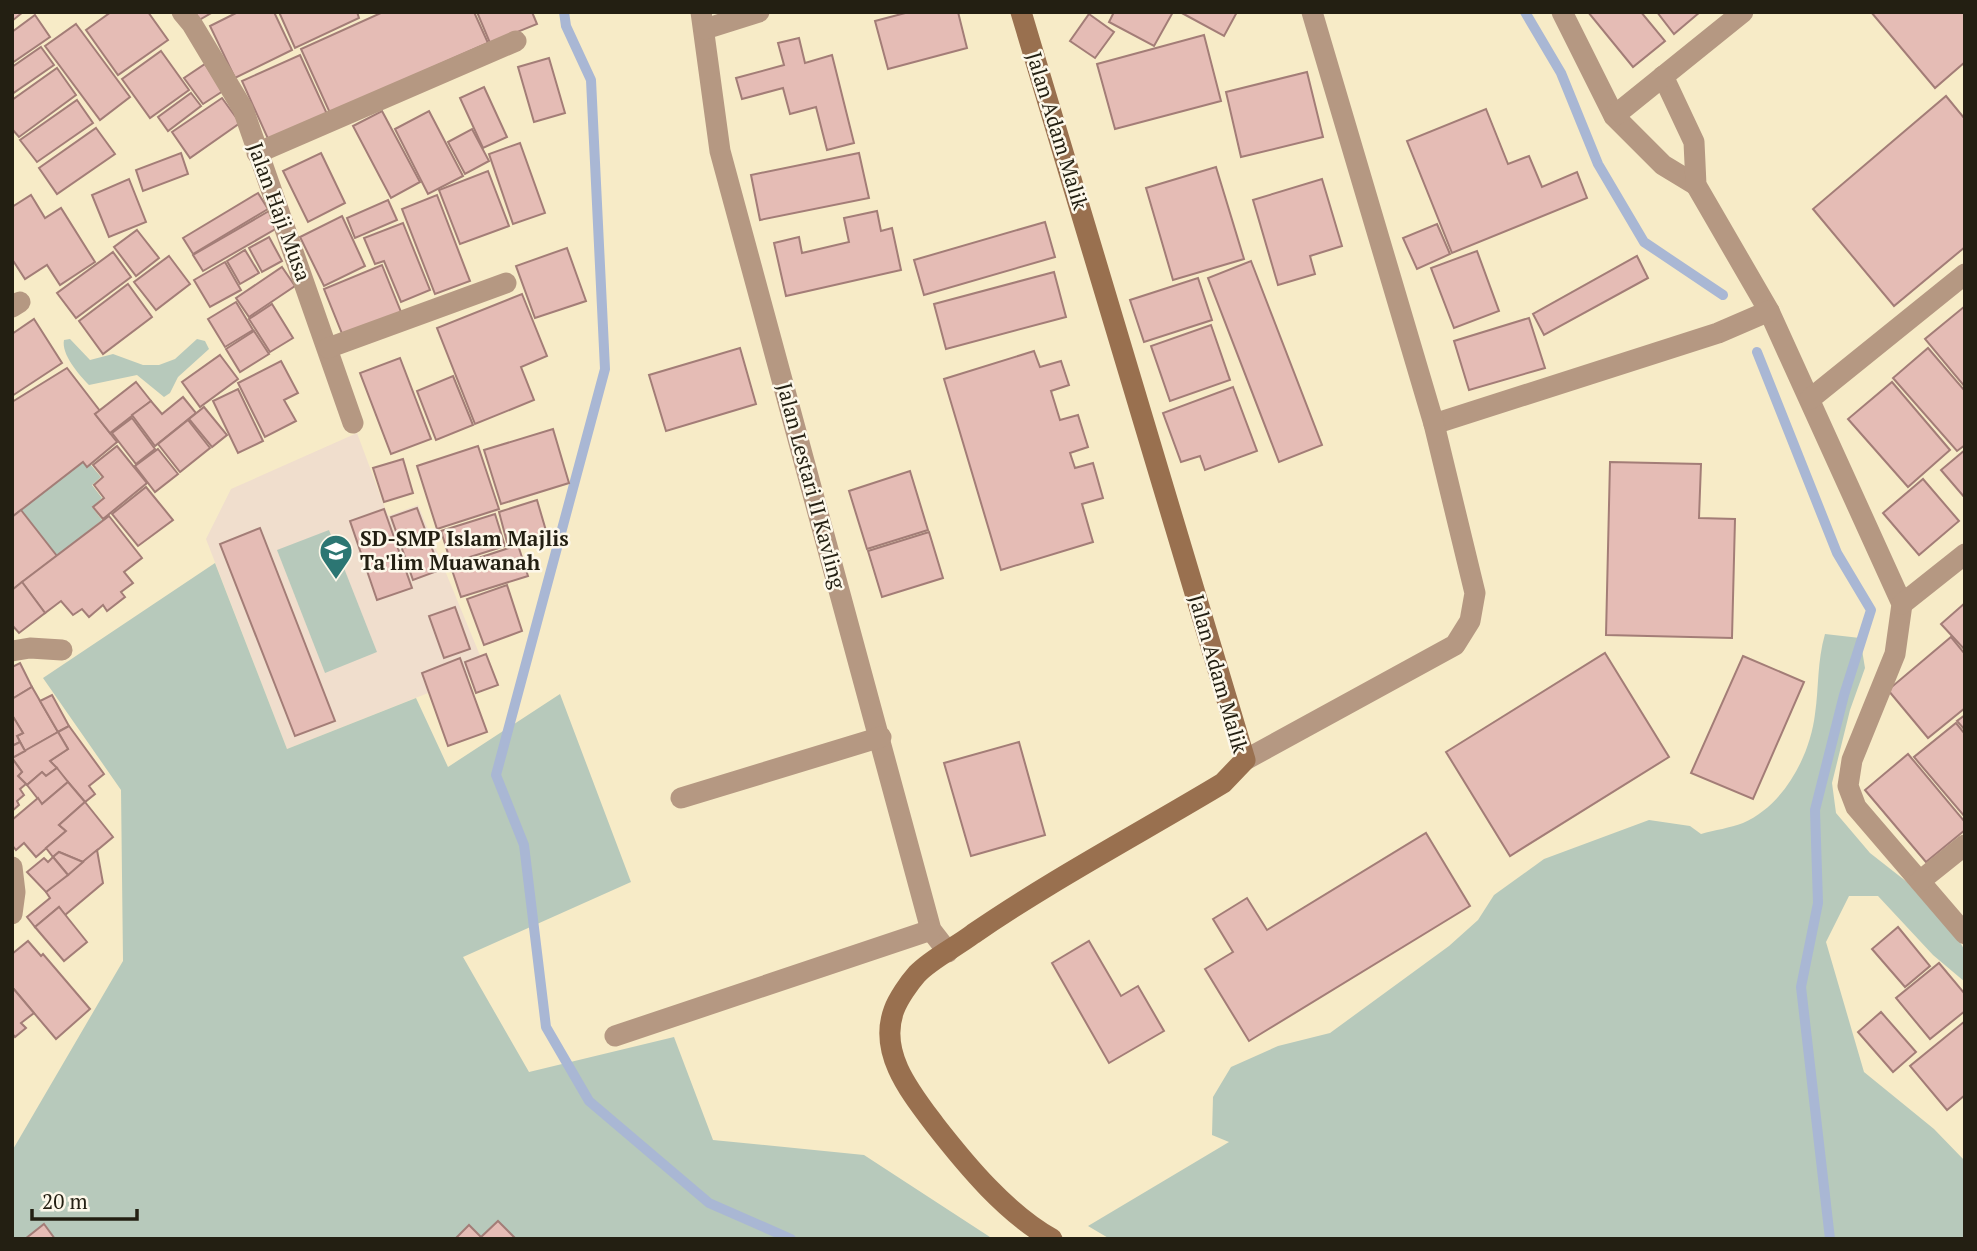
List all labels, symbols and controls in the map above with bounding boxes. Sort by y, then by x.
street label: Jalan Adam Malik [1021,48,1095,213]
street label: Jalan Haji Musa [242,138,318,285]
street label: Jalan Lestari II Kavling [771,380,853,593]
place label: SD-SMP Islam Majlis Ta'lim Muawanah [360,524,569,576]
school or university icon: SD-SMP Islam Majlis Ta'lim Muawanah [317,532,355,581]
street label: Jalan Adam Malik [1183,591,1255,757]
scale bar [32,1178,136,1222]
text: 20 m [42,1187,88,1215]

